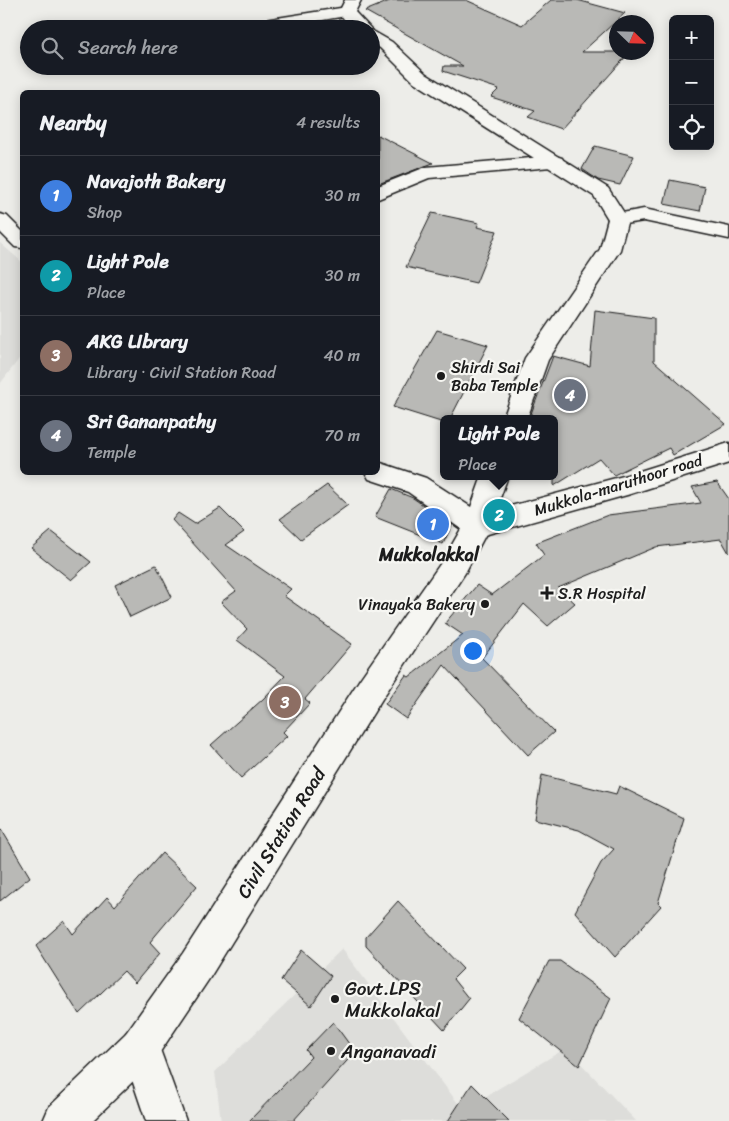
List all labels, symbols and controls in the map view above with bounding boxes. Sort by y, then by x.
north arrow [609,15,654,60]
map controls [669,15,714,150]
button: + [669,15,714,60]
search box [20,20,380,75]
text: Search here [78,31,178,64]
icon: search [38,34,66,62]
button: − [669,60,714,105]
text: Nearby [40,104,106,142]
button: locate [669,105,714,150]
text: 4 results [296,108,360,137]
text: Navajoth Bakery [87,165,225,198]
text: 1 [53,181,59,210]
text: 30 m [325,181,360,210]
text: Shop [87,198,122,227]
text: Light Pole [87,245,169,278]
text: 2 [51,261,61,290]
text: 30 m [325,261,360,290]
text: Place [87,278,126,307]
text: AKG LIbrary [87,325,188,358]
text: 3 [52,341,60,370]
text: 40 m [323,341,360,370]
place label: Shirdi Sai Baba Temple [451,353,538,400]
text: Library · Civil Station Road [87,358,276,387]
marker: Shirdi Sai Baba Temple [435,370,447,382]
pin: 4 [554,376,586,414]
text: Sri Gananpathy [87,405,216,438]
popup [440,415,558,480]
text: Light Pole [458,417,540,450]
text: 4 [51,421,61,450]
text: 70 m [324,421,360,450]
text: Temple [87,438,136,467]
street label: Mukkola-maruthoor road [530,445,707,524]
text: Place [458,450,497,479]
pin: 2 [483,496,515,534]
pin: 1 [417,505,449,543]
district label: Mukkolakkal [378,539,480,571]
place label: S.R Hospital [558,579,646,608]
marker: S.R Hospital [540,586,554,600]
place label: Vinayaka Bakery [358,590,476,619]
marker: Vinayaka Bakery [479,598,491,610]
your location [460,638,486,664]
pin: 3 [269,683,301,721]
street label: Civil Station Road [227,759,336,905]
place label: Govt.LPS Mukkolakal [345,972,441,1027]
marker: Govt.LPS Mukkolakal [329,993,341,1005]
place label: Anganavadi [340,1035,437,1068]
marker: Anganavadi [325,1045,337,1057]

